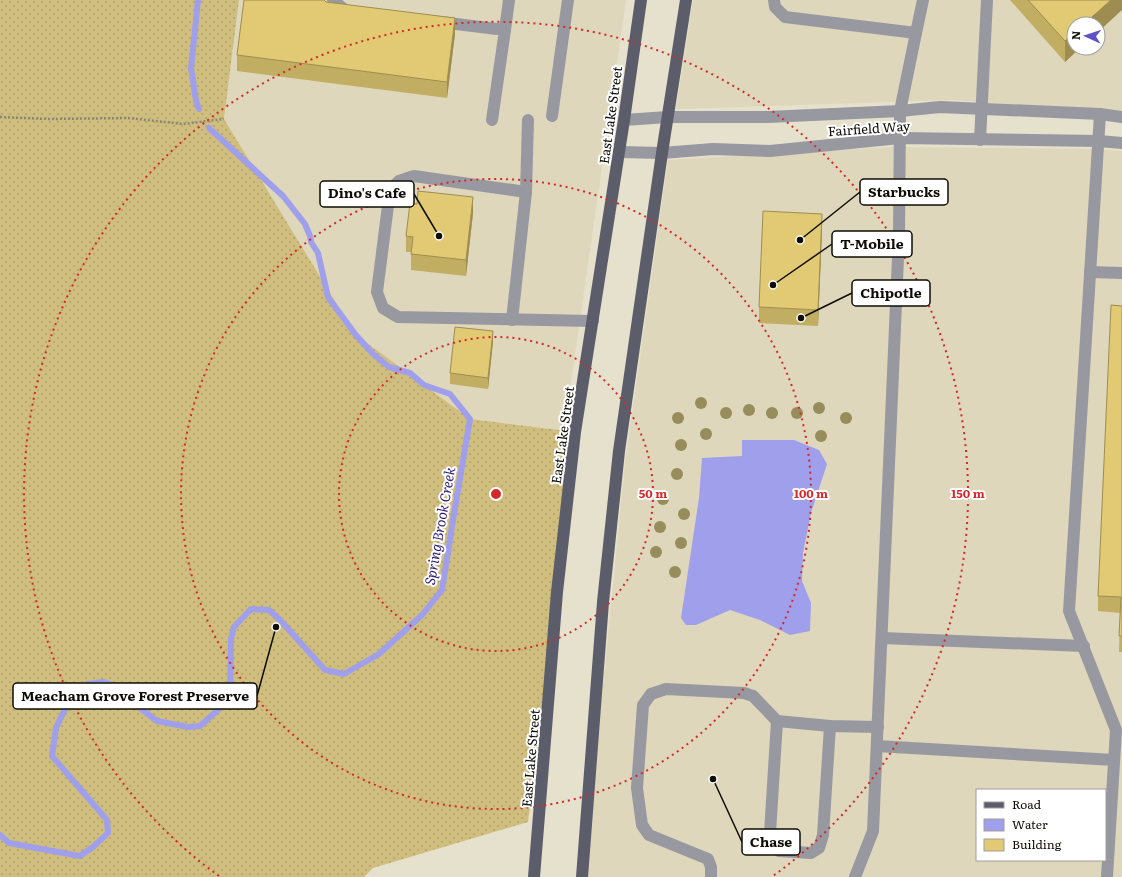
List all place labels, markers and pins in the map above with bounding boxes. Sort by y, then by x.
callout: Starbucks [860,179,948,205]
callout: Dino's Cafe [320,181,414,207]
callout: T-Mobile [832,231,912,257]
callout: Chipotle [852,280,930,306]
centre of rings [489,487,503,501]
callout: Meacham Grove Forest Preserve [13,683,257,709]
callout: Chase [742,829,800,855]

